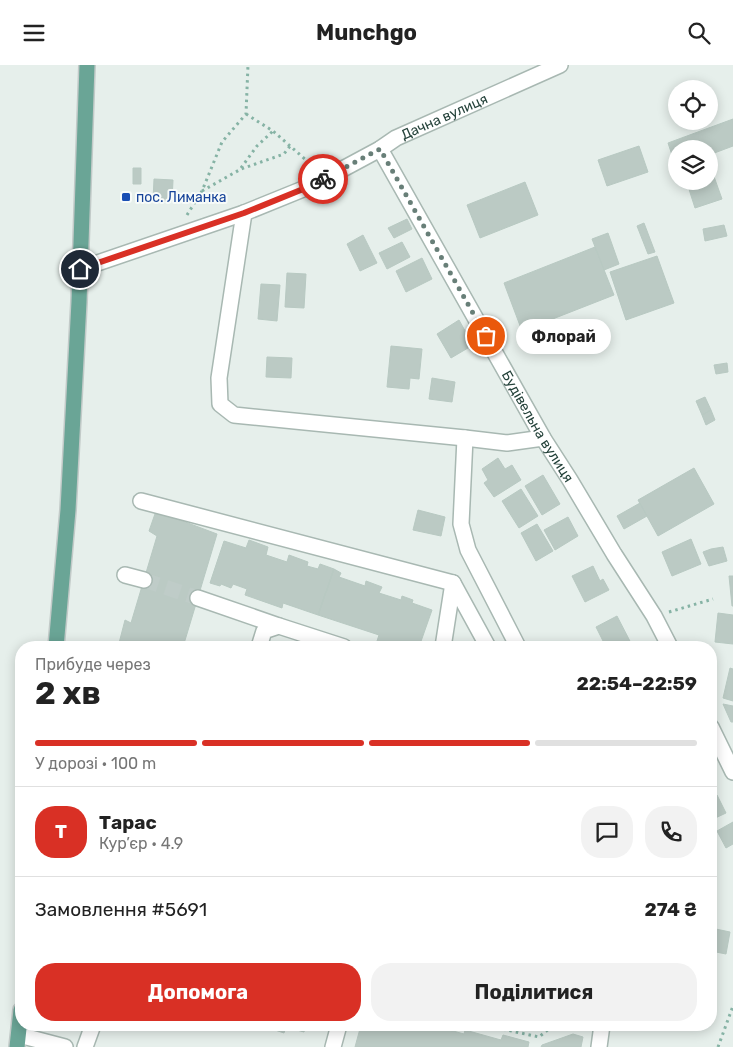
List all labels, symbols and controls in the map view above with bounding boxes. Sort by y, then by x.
icon: menu [20,19,48,47]
text: Munchgo [316,19,417,46]
icon: search [685,19,713,47]
map controls [668,80,718,190]
button: locate [668,80,718,130]
street label: Дачна вулиця [398,90,490,144]
button: layers [668,140,718,190]
courier [298,154,348,204]
icon: bike [309,165,337,193]
place label: пос. Лиманка [136,189,226,206]
marker: пос. Лиманка [120,191,132,203]
pin [59,248,101,290]
icon: home [66,255,94,283]
pin [465,315,507,357]
callout: Флорай [516,319,611,353]
icon: bag [472,322,500,350]
text: Флорай [531,327,596,346]
street label: Будівельна вулиця [498,368,577,486]
text: Прибуде через [35,655,151,674]
text: 22:54–22:59 [577,672,697,695]
text: 2 хв [35,674,101,712]
text: У дорозі · 100 m [35,754,156,773]
button: chat [581,806,633,858]
button: phone [645,806,697,858]
text: Тарас [99,811,157,834]
text: Т [55,820,67,843]
text: Кур’єр · 4.9 [99,834,183,853]
text: Замовлення #5691 [35,898,207,921]
text: 274 ₴ [644,898,697,921]
button: Допомога [35,963,361,1021]
button: Поділитися [371,963,697,1021]

